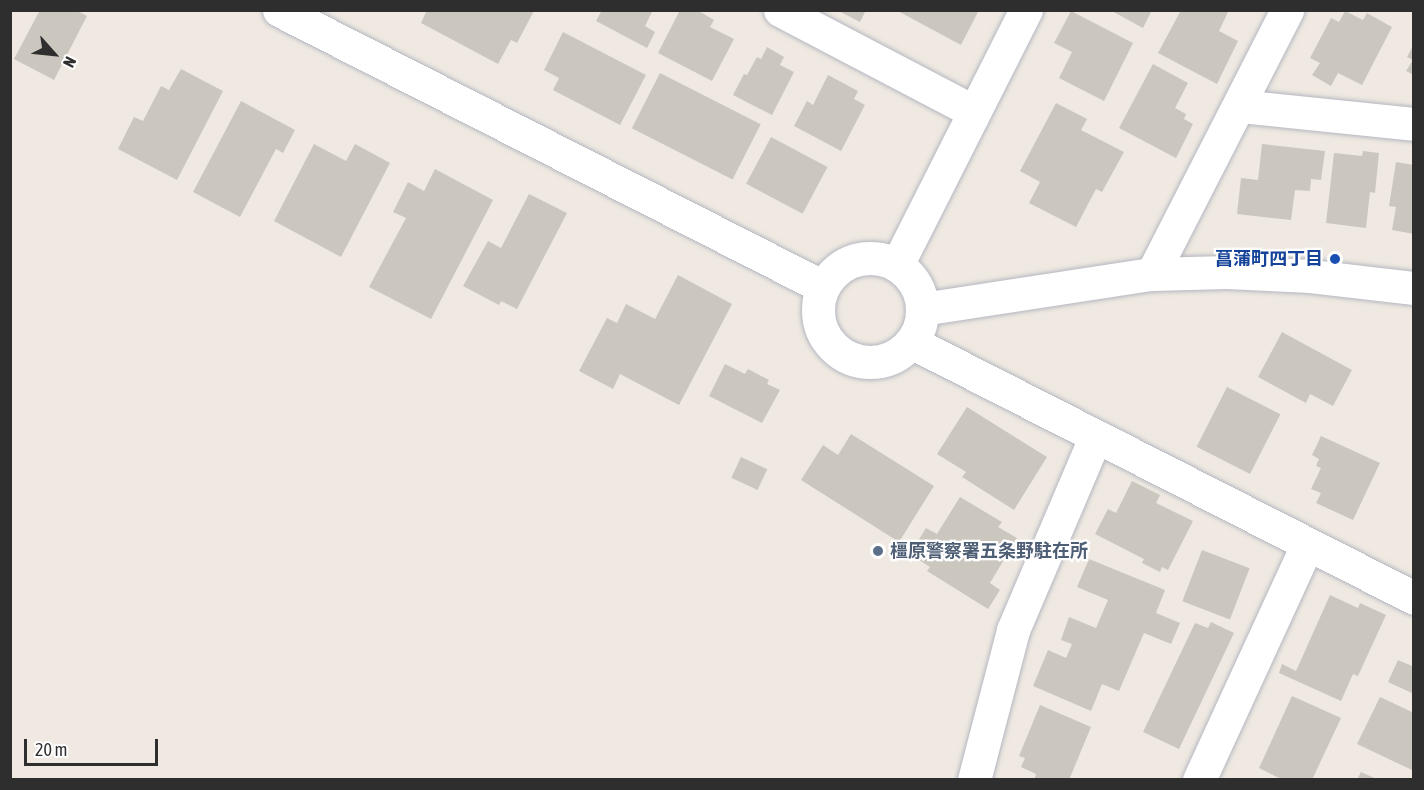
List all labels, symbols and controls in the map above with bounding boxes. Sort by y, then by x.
north arrow [24,24,84,84]
text: N [60,54,80,70]
place label: 菖蒲町四丁目 [1215,248,1323,270]
marker: 菖蒲町四丁目 [1328,252,1342,266]
place label: 橿原警察署五条野駐在所 [890,540,1088,562]
marker: 橿原警察署五条野駐在所 [871,544,885,558]
scale bar [27,727,160,765]
text: 20 m [35,739,67,760]

